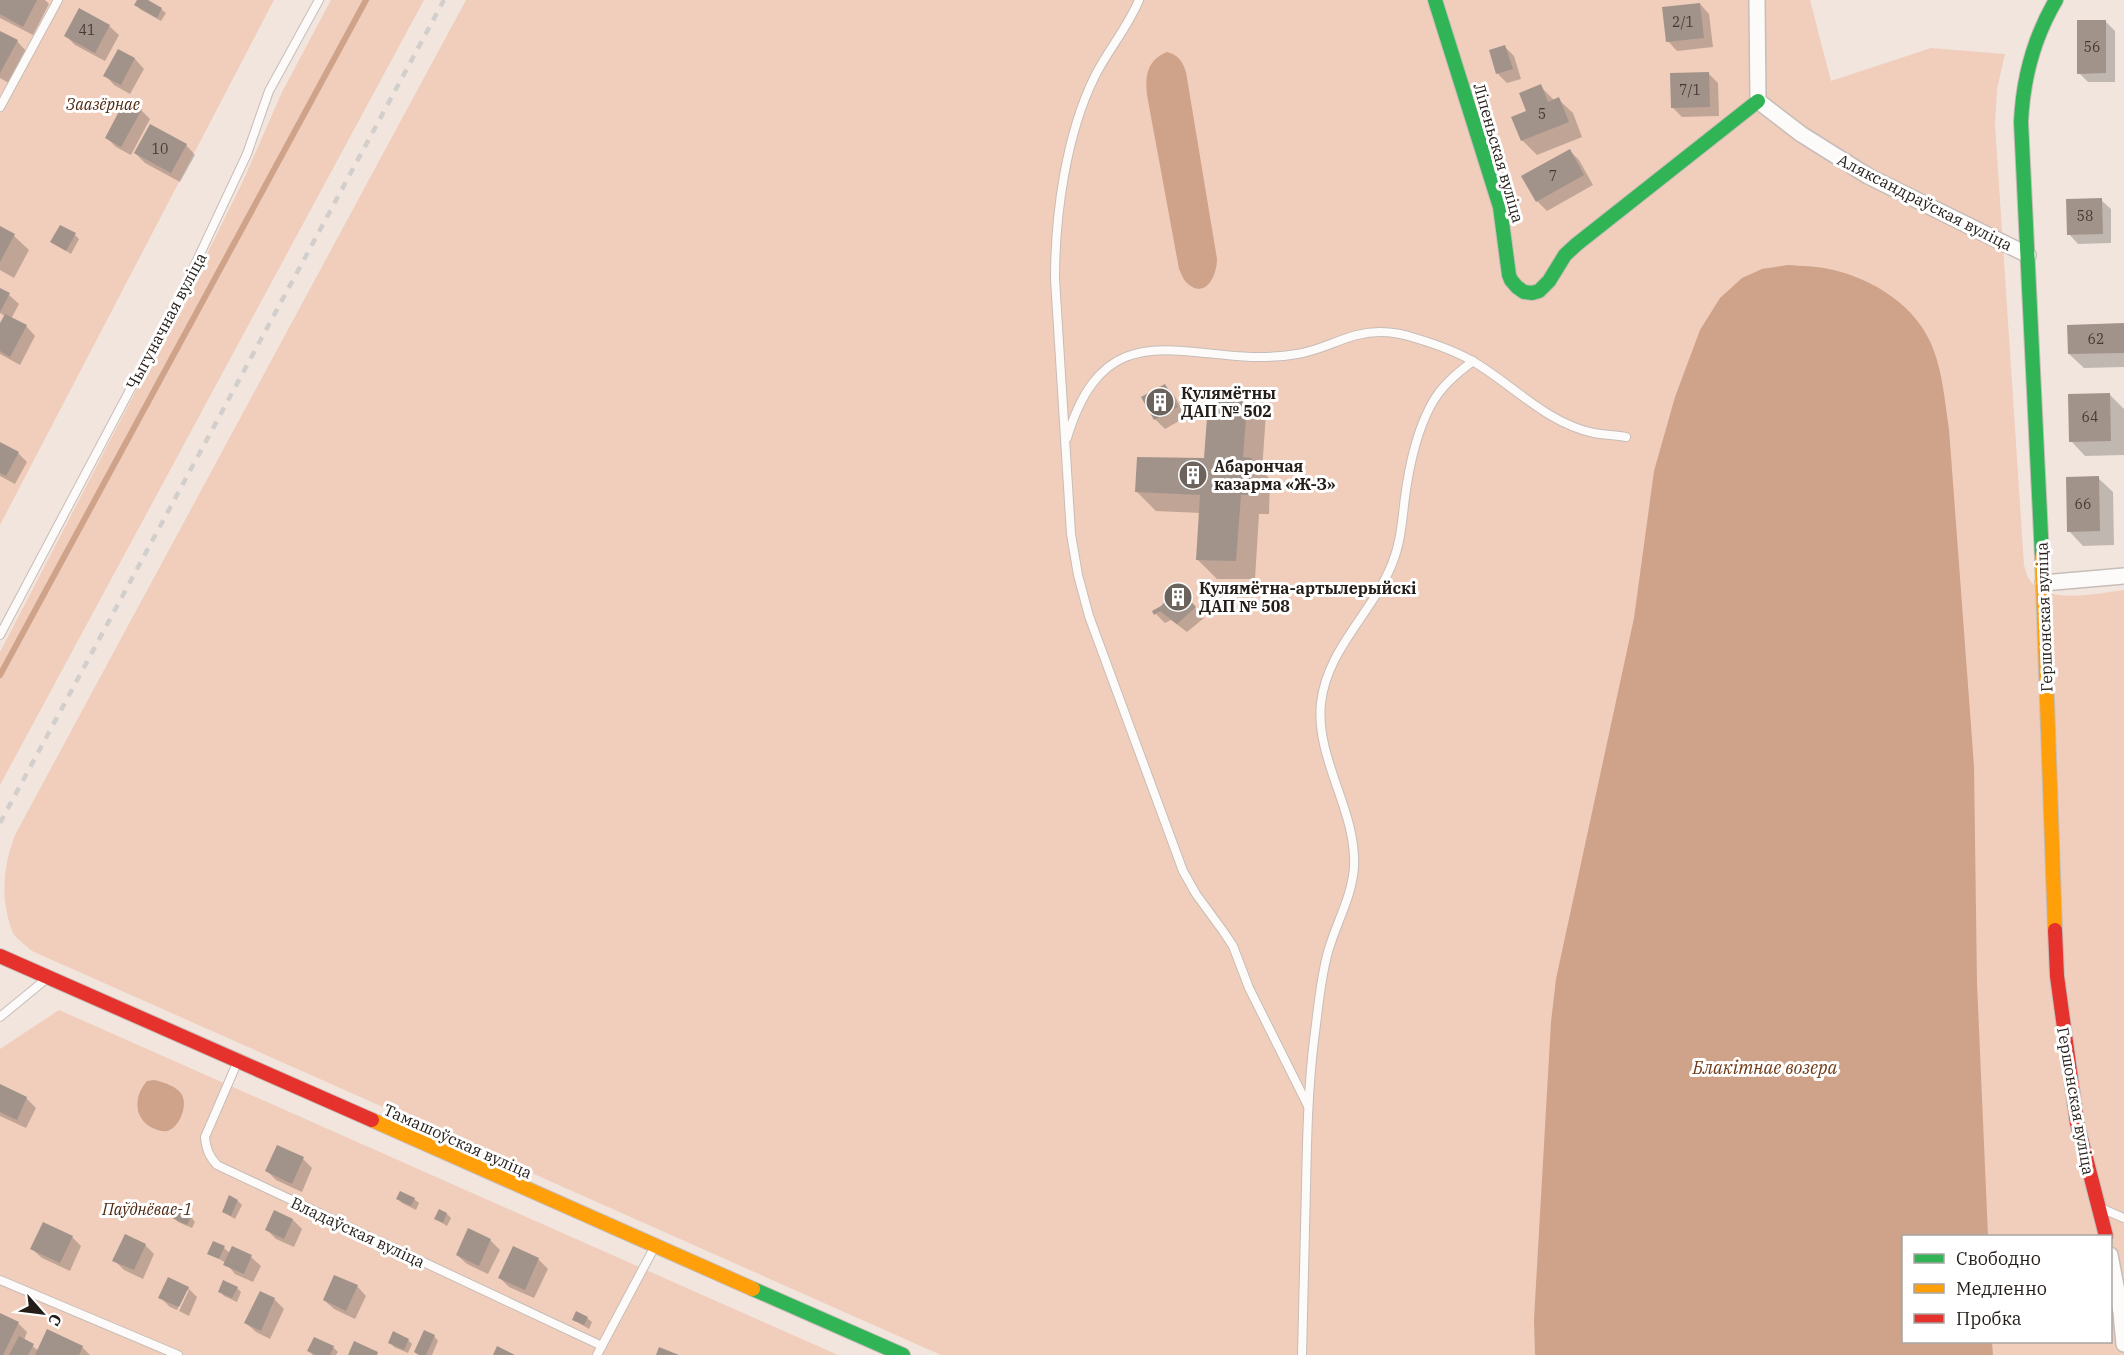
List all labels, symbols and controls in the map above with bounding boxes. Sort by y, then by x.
house number: 2/1 [1672,13,1694,31]
house number: 41 [79,21,95,39]
house number: 56 [2084,38,2100,56]
street label: Ліпеньская вуліца [1469,81,1529,225]
house number: 7/1 [1679,81,1701,99]
park label: Заазёрнае [66,94,140,114]
house number: 5 [1538,105,1546,123]
house number: 10 [152,140,168,158]
street label: Аляксандраўская вуліца [1834,149,2016,255]
house number: 7 [1549,167,1557,185]
house number: 58 [2077,207,2093,225]
street label: Чыгуначная вуліца [121,249,211,393]
house number: 62 [2088,330,2104,348]
place label: Кулямётны ДАП № 502 [1181,383,1276,421]
building icon: Кулямётны ДАП № 502 [1144,386,1176,418]
house number: 64 [2082,408,2098,426]
place label: Абарончая казарма «Ж-З» [1214,456,1336,494]
building icon: Абарончая казарма «Ж-З» [1177,459,1209,491]
house number: 66 [2075,495,2091,513]
street label: Гершонская вуліца [2031,541,2057,692]
place label: Кулямётна-артылерыйскі ДАП № 508 [1199,578,1416,616]
building icon: Кулямётна-артылерыйскі ДАП № 508 [1162,581,1194,613]
street label: Гершонская вуліца [2053,1025,2099,1177]
water label: Блакітнае возера [1692,1056,1838,1079]
street label: Тамашоўская вуліца [381,1099,536,1183]
street label: Владаўская вуліца [288,1192,428,1272]
park label: Паўднёвае-1 [101,1199,192,1219]
legend [1902,1235,2112,1343]
text: Свободно [1956,1247,2041,1270]
text: Медленно [1956,1277,2047,1300]
north arrow [12,1283,72,1343]
text: Пробка [1956,1307,2022,1330]
text: С [44,1311,67,1329]

